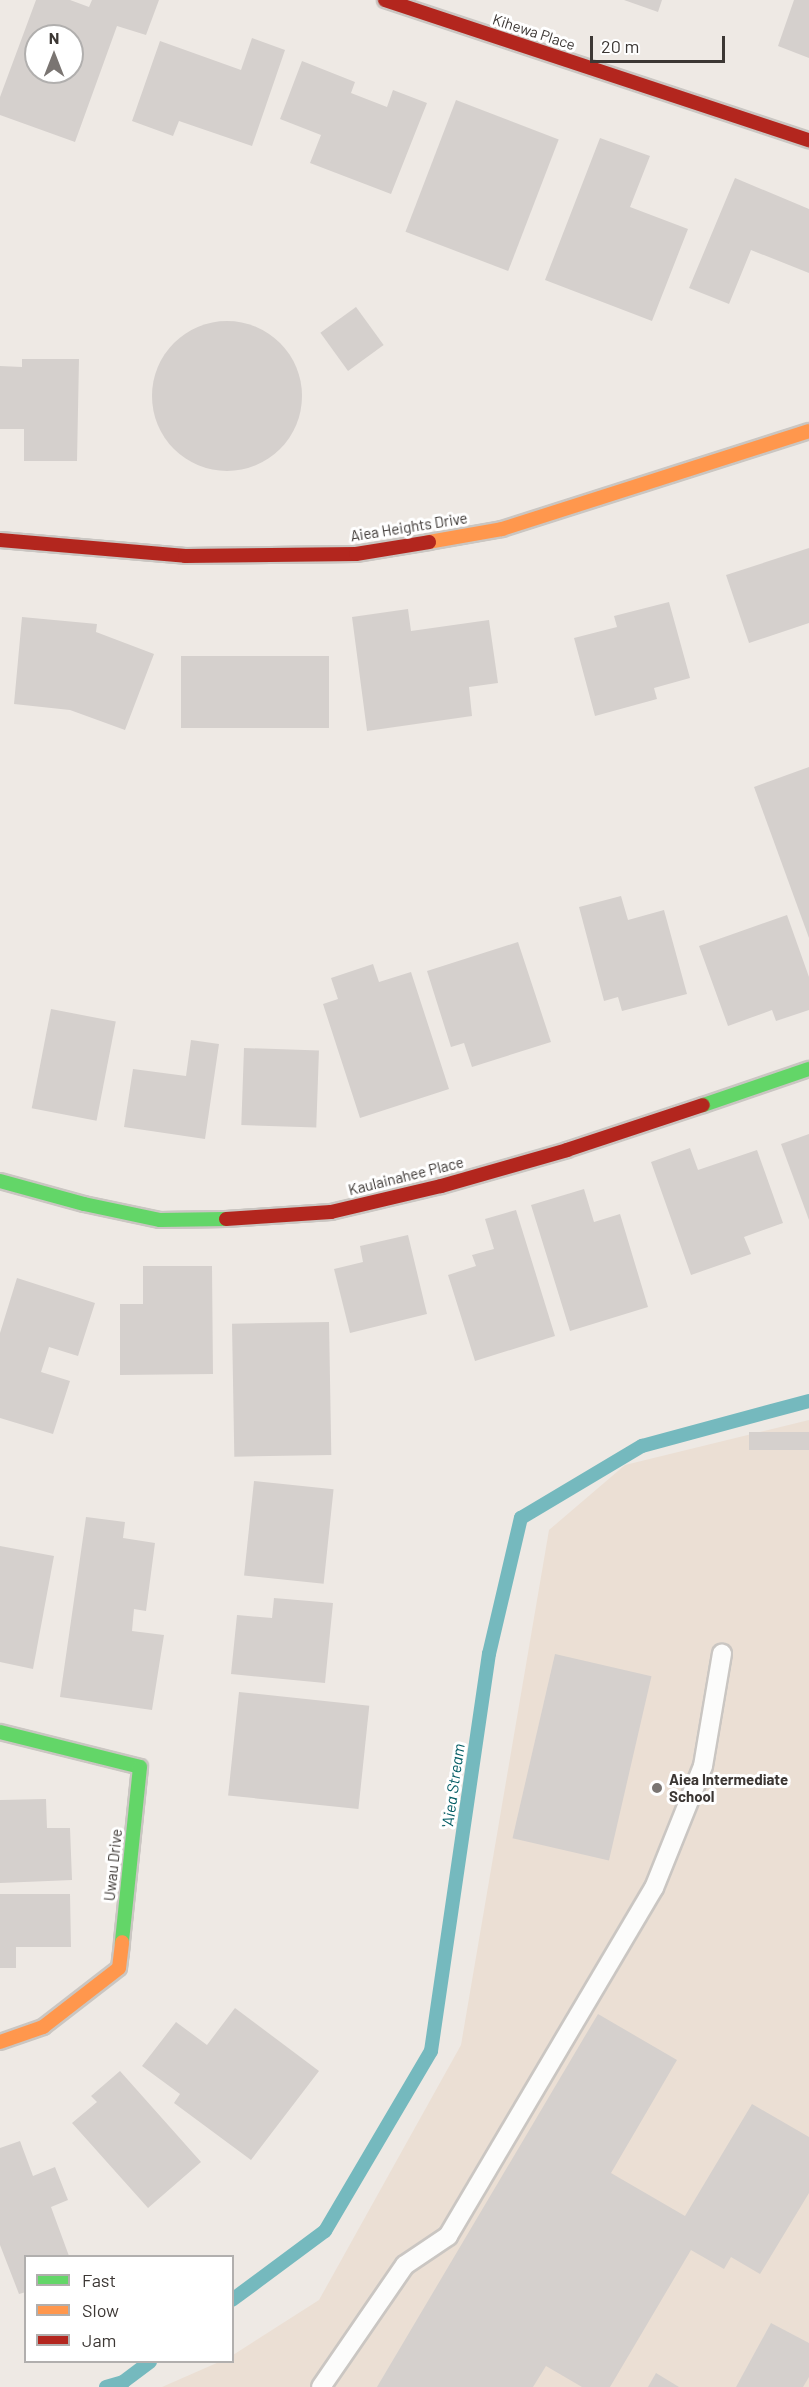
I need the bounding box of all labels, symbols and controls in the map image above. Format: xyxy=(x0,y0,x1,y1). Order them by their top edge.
street label: Kihewa Place xyxy=(490,10,578,54)
north arrow xyxy=(24,24,84,84)
scale bar xyxy=(593,24,728,62)
text: N xyxy=(49,28,59,47)
text: 20 m xyxy=(601,35,639,57)
street label: Aiea Heights Drive xyxy=(349,509,469,545)
street label: Kaulainahee Place xyxy=(346,1153,466,1199)
water label: ʻAiea Stream xyxy=(438,1742,468,1830)
place label: Aiea Intermediate School xyxy=(669,1770,788,1805)
marker: Aiea Intermediate School xyxy=(650,1781,664,1795)
street label: Uwau Drive xyxy=(100,1828,126,1902)
legend xyxy=(24,2255,234,2363)
text: Fast xyxy=(82,2269,116,2291)
text: Slow xyxy=(82,2299,119,2321)
text: Jam xyxy=(82,2329,116,2351)

